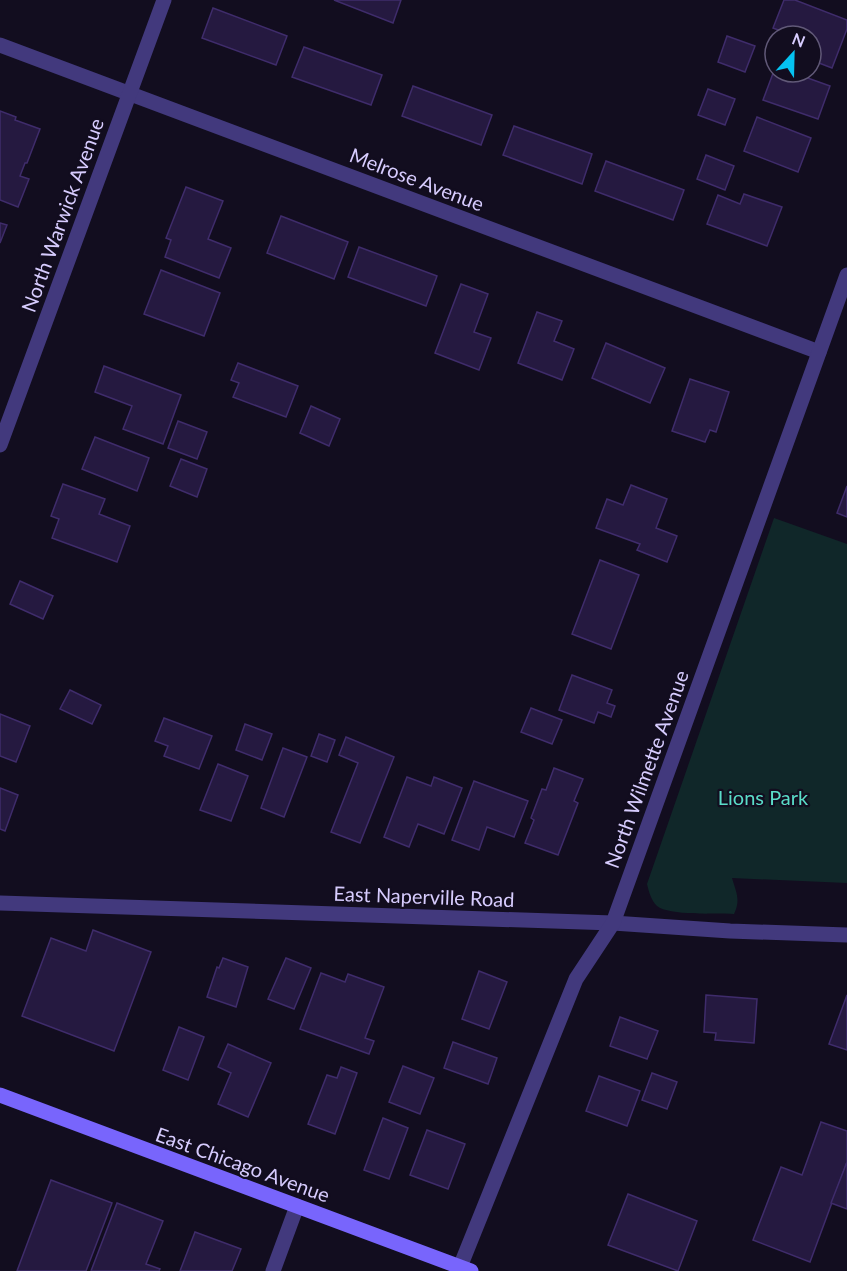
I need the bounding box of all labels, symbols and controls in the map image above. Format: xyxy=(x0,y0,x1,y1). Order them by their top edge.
north arrow xyxy=(763,24,823,84)
text: N xyxy=(790,29,808,51)
street label: North Warwick Avenue xyxy=(16,115,108,315)
street label: Melrose Avenue xyxy=(347,142,487,216)
street label: North Wilmette Avenue xyxy=(599,667,693,871)
park label: Lions Park xyxy=(718,785,809,809)
street label: East Naperville Road xyxy=(333,881,515,911)
street label: East Chicago Avenue xyxy=(153,1121,333,1207)

